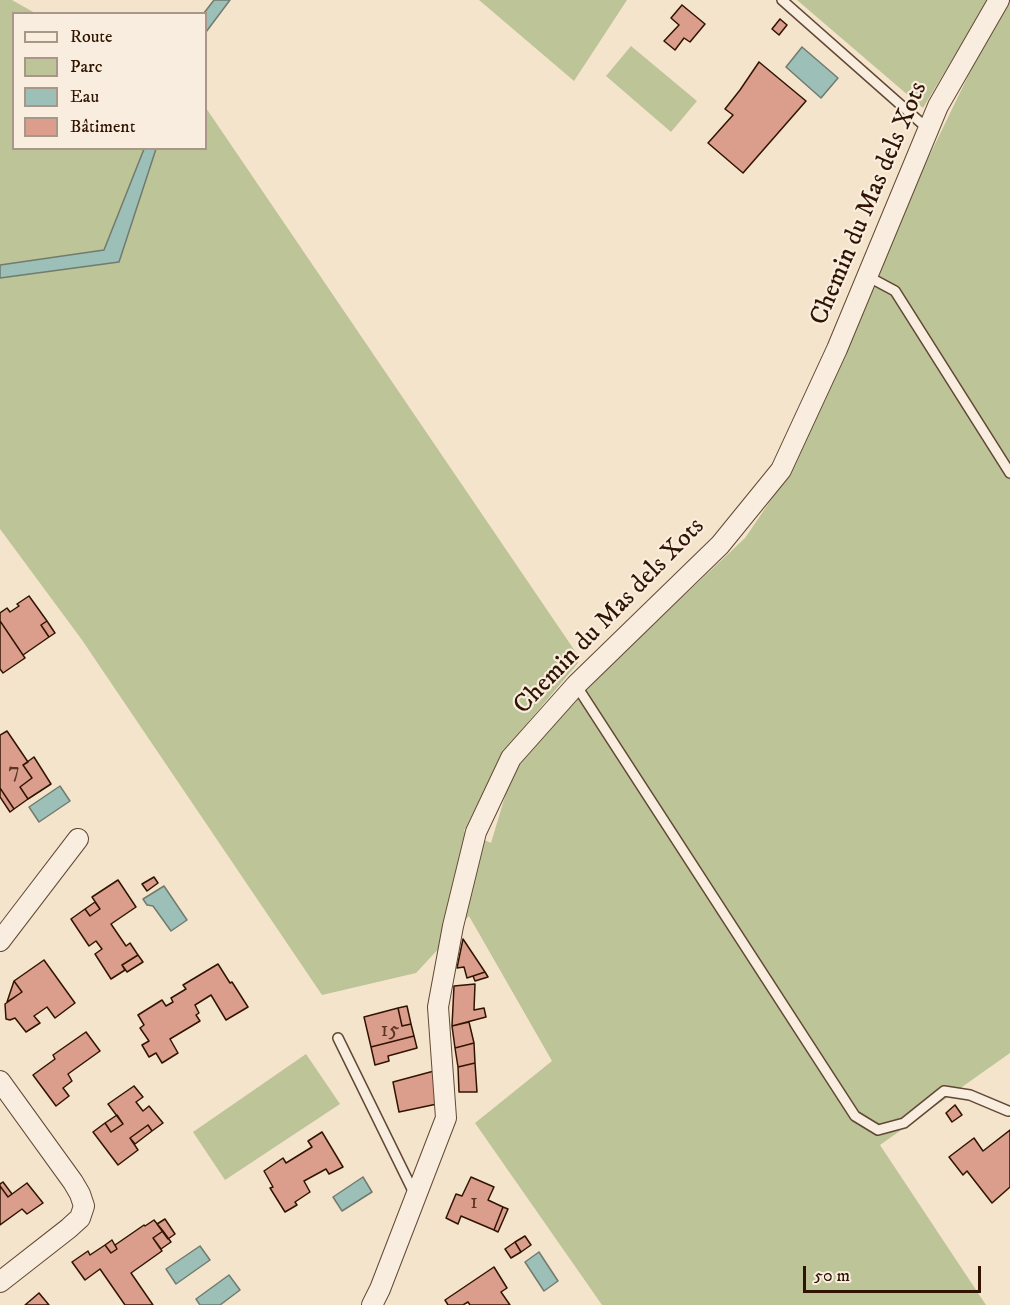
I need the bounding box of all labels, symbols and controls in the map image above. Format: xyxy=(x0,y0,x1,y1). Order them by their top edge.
legend xyxy=(12,12,207,150)
text: Route xyxy=(70,26,113,48)
text: Parc xyxy=(70,56,102,78)
street label: Chemin du Mas dels Xots xyxy=(805,78,935,330)
text: Eau xyxy=(70,86,99,108)
text: Bâtiment xyxy=(70,116,135,138)
street label: Chemin du Mas dels Xots xyxy=(508,512,712,722)
house number: 7 xyxy=(8,759,20,785)
house number: 15 xyxy=(381,1018,399,1044)
house number: 1 xyxy=(470,1190,478,1216)
scale bar xyxy=(806,1254,984,1292)
text: 50 m xyxy=(814,1265,850,1287)

